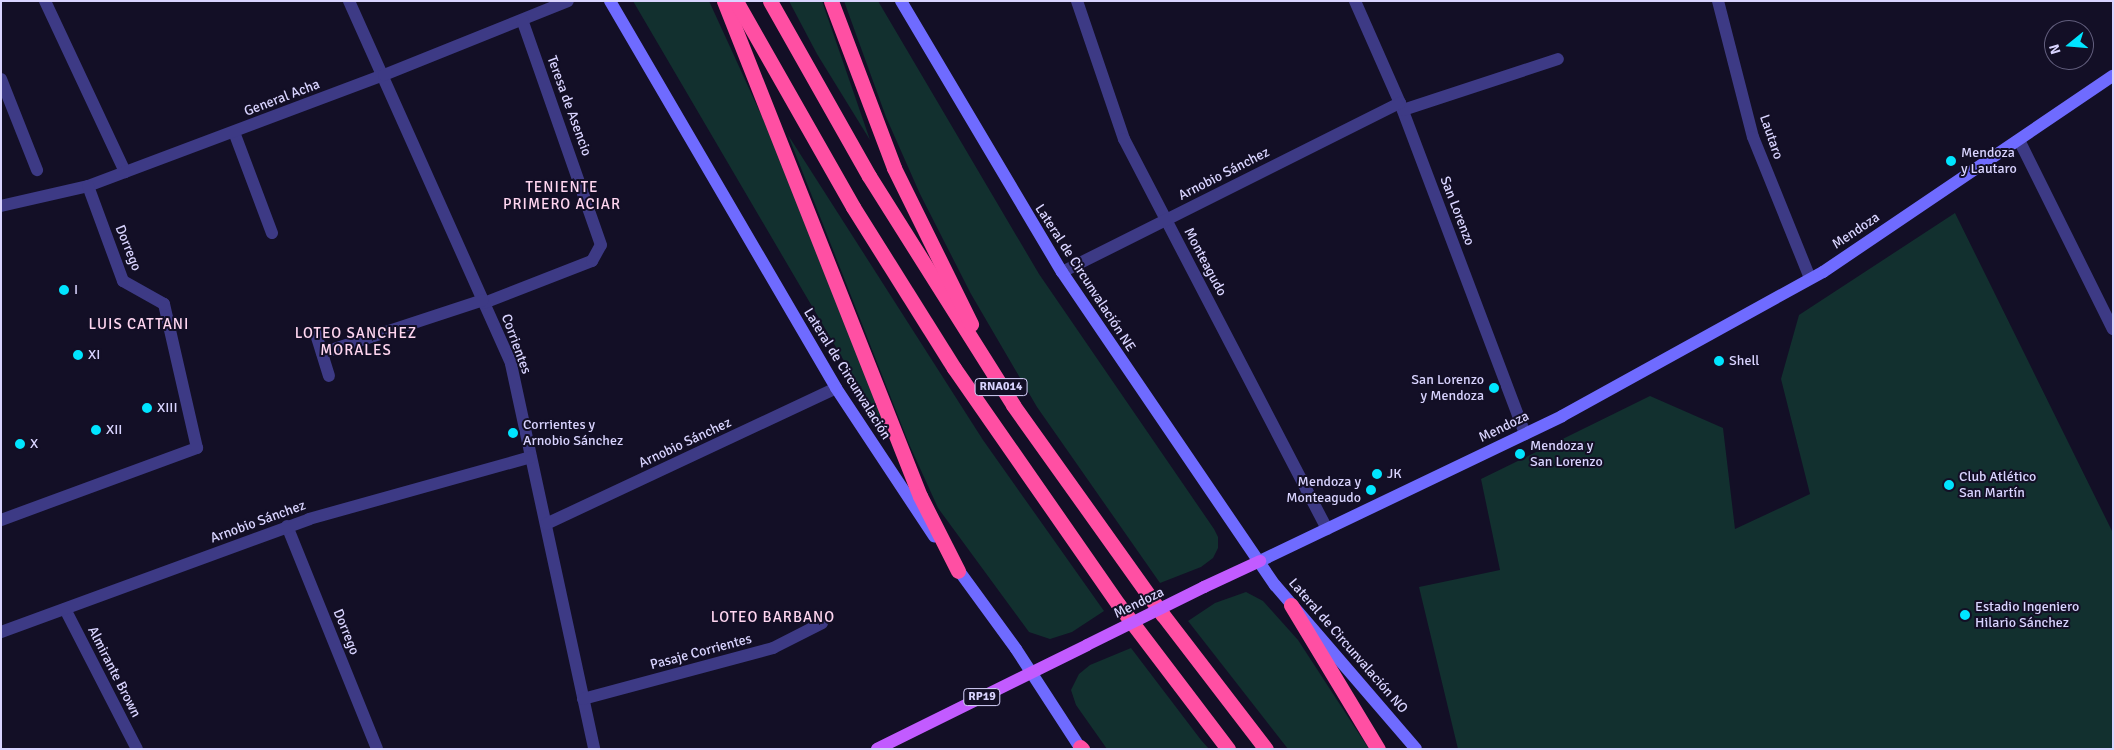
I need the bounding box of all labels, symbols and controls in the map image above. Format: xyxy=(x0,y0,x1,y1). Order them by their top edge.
north arrow xyxy=(2044,20,2094,70)
text: N xyxy=(2046,42,2065,56)
street label: Teresa de Asencio xyxy=(543,54,595,158)
street label: General Acha xyxy=(242,76,322,120)
street label: Lautaro xyxy=(1756,112,1786,162)
street label: Arnobio Sánchez xyxy=(1176,144,1272,204)
place label: Mendoza y Lautaro xyxy=(1961,145,2017,178)
marker: Mendoza y Lautaro xyxy=(1945,155,1957,167)
street label: San Lorenzo xyxy=(1436,174,1478,248)
district label: TENIENTE PRIMERO ACIAR xyxy=(501,178,623,213)
street label: Lateral de Circunvalación NE xyxy=(1031,201,1139,355)
street label: Mendoza xyxy=(1829,209,1883,253)
street label: Dorrego xyxy=(111,223,145,273)
street label: Monteagudo xyxy=(1180,225,1230,299)
place label: I xyxy=(74,282,78,298)
marker: I xyxy=(58,284,70,296)
street label: Lateral de Circunvalación xyxy=(800,305,894,443)
street label: Corrientes xyxy=(497,312,535,376)
district label: LUIS CATTANI xyxy=(87,316,191,334)
district label: LOTEO SANCHEZ MORALES xyxy=(293,324,419,359)
place label: XI xyxy=(88,347,100,363)
marker: XI xyxy=(72,349,84,361)
place label: Shell xyxy=(1729,353,1759,369)
marker: Shell xyxy=(1713,355,1725,367)
place label: San Lorenzo y Mendoza xyxy=(1411,372,1484,404)
road number: RNA014 xyxy=(974,378,1028,397)
marker: San Lorenzo y Mendoza xyxy=(1488,382,1500,394)
place label: XIII xyxy=(157,400,178,416)
marker: XIII xyxy=(141,402,153,414)
street label: Mendoza xyxy=(1476,408,1532,446)
street label: Arnobio Sánchez xyxy=(636,414,734,472)
place label: Corrientes y Arnobio Sánchez xyxy=(523,417,623,450)
place label: XII xyxy=(106,422,122,438)
marker: XII xyxy=(90,424,102,436)
marker: Corrientes y Arnobio Sánchez xyxy=(507,427,519,439)
place label: X xyxy=(30,436,38,452)
marker: X xyxy=(14,438,26,450)
place label: Mendoza y San Lorenzo xyxy=(1530,438,1603,471)
marker: Mendoza y San Lorenzo xyxy=(1514,448,1526,460)
place label: JK xyxy=(1387,466,1402,482)
marker: JK xyxy=(1371,468,1383,480)
place label: Club Atlético San Martín xyxy=(1959,469,2036,502)
place label: Mendoza y Monteagudo xyxy=(1286,474,1361,507)
marker: Club Atlético San Martín xyxy=(1943,479,1955,491)
marker: Mendoza y Monteagudo xyxy=(1365,484,1377,496)
street label: Arnobio Sánchez xyxy=(208,497,308,547)
street label: Lateral de Circunvalación NO xyxy=(1285,575,1411,717)
street label: Mendoza xyxy=(1111,584,1167,622)
place label: Estadio Ingeniero Hilario Sánchez xyxy=(1975,599,2079,632)
street label: Dorrego xyxy=(329,607,363,657)
district label: LOTEO BARBANO xyxy=(709,609,837,627)
marker: Estadio Ingeniero Hilario Sánchez xyxy=(1959,609,1971,621)
street label: Almirante Brown xyxy=(84,624,144,720)
street label: Pasaje Corrientes xyxy=(648,630,754,674)
road number: RP19 xyxy=(963,688,1001,706)

